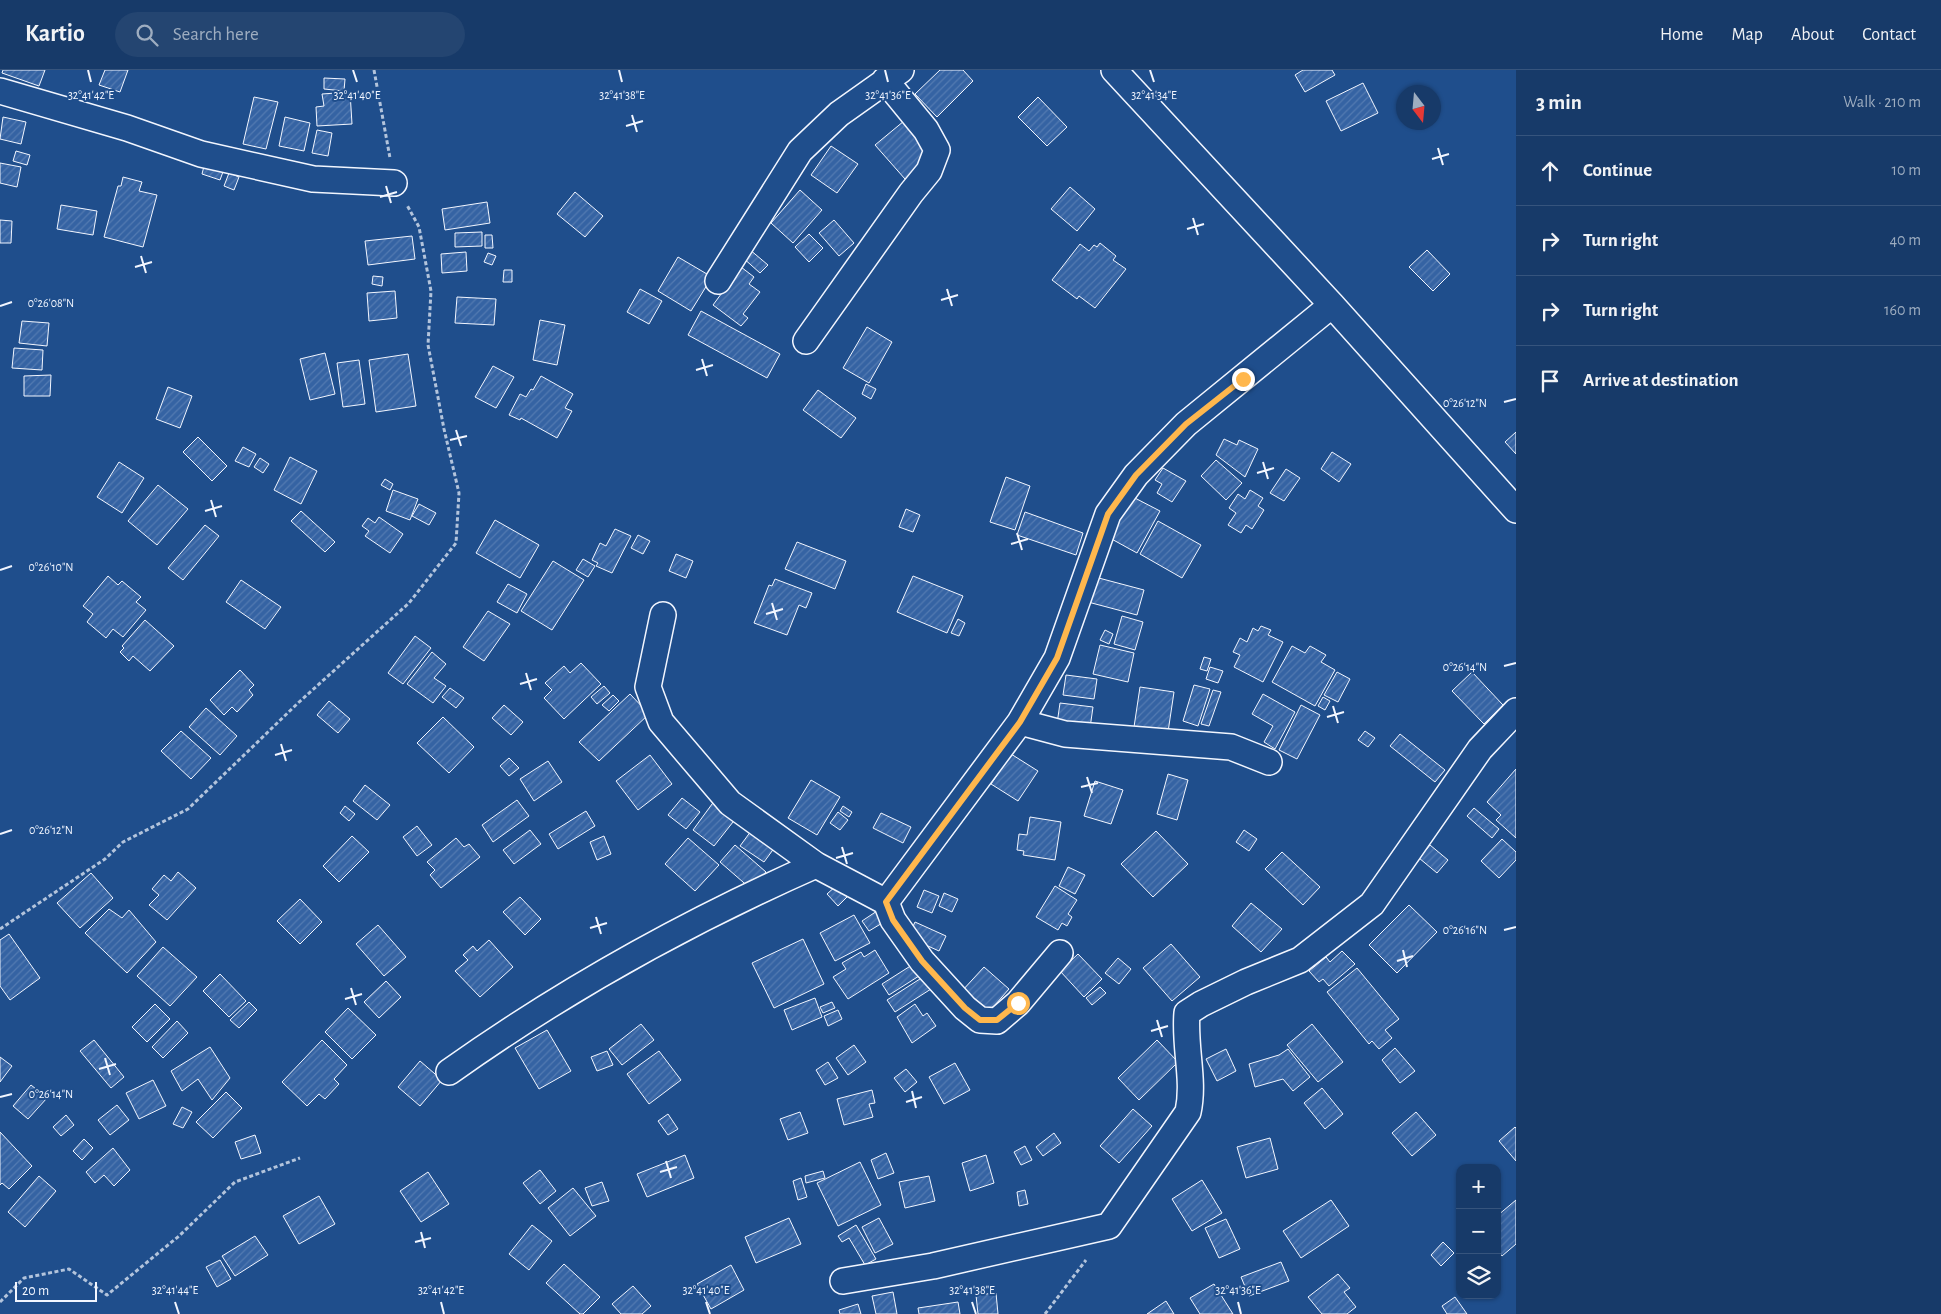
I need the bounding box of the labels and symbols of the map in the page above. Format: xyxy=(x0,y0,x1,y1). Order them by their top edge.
north arrow xyxy=(1396,85,1441,130)
text: 32°41'42"E xyxy=(68,89,114,101)
text: 32°41'40"E xyxy=(333,89,381,101)
text: 32°41'38"E xyxy=(599,89,645,101)
text: 32°41'36"E xyxy=(865,89,911,101)
text: 32°41'34"E xyxy=(1131,89,1177,101)
text: 0°26'08"N xyxy=(28,297,74,309)
route end xyxy=(1232,368,1255,391)
text: 0°26'12"N xyxy=(1443,397,1487,409)
text: 0°26'10"N xyxy=(29,561,73,573)
text: 0°26'14"N xyxy=(1443,661,1487,673)
text: 0°26'12"N xyxy=(29,824,73,836)
text: 0°26'16"N xyxy=(1443,924,1487,936)
route start xyxy=(1007,992,1030,1015)
text: 0°26'14"N xyxy=(29,1088,73,1100)
scale bar xyxy=(15,1279,98,1302)
text: 32°41'44"E xyxy=(152,1284,198,1296)
text: 32°41'42"E xyxy=(418,1284,464,1296)
text: 32°41'40"E xyxy=(682,1284,730,1296)
text: 32°41'38"E xyxy=(949,1284,995,1296)
text: 32°41'36"E xyxy=(1215,1284,1261,1296)

